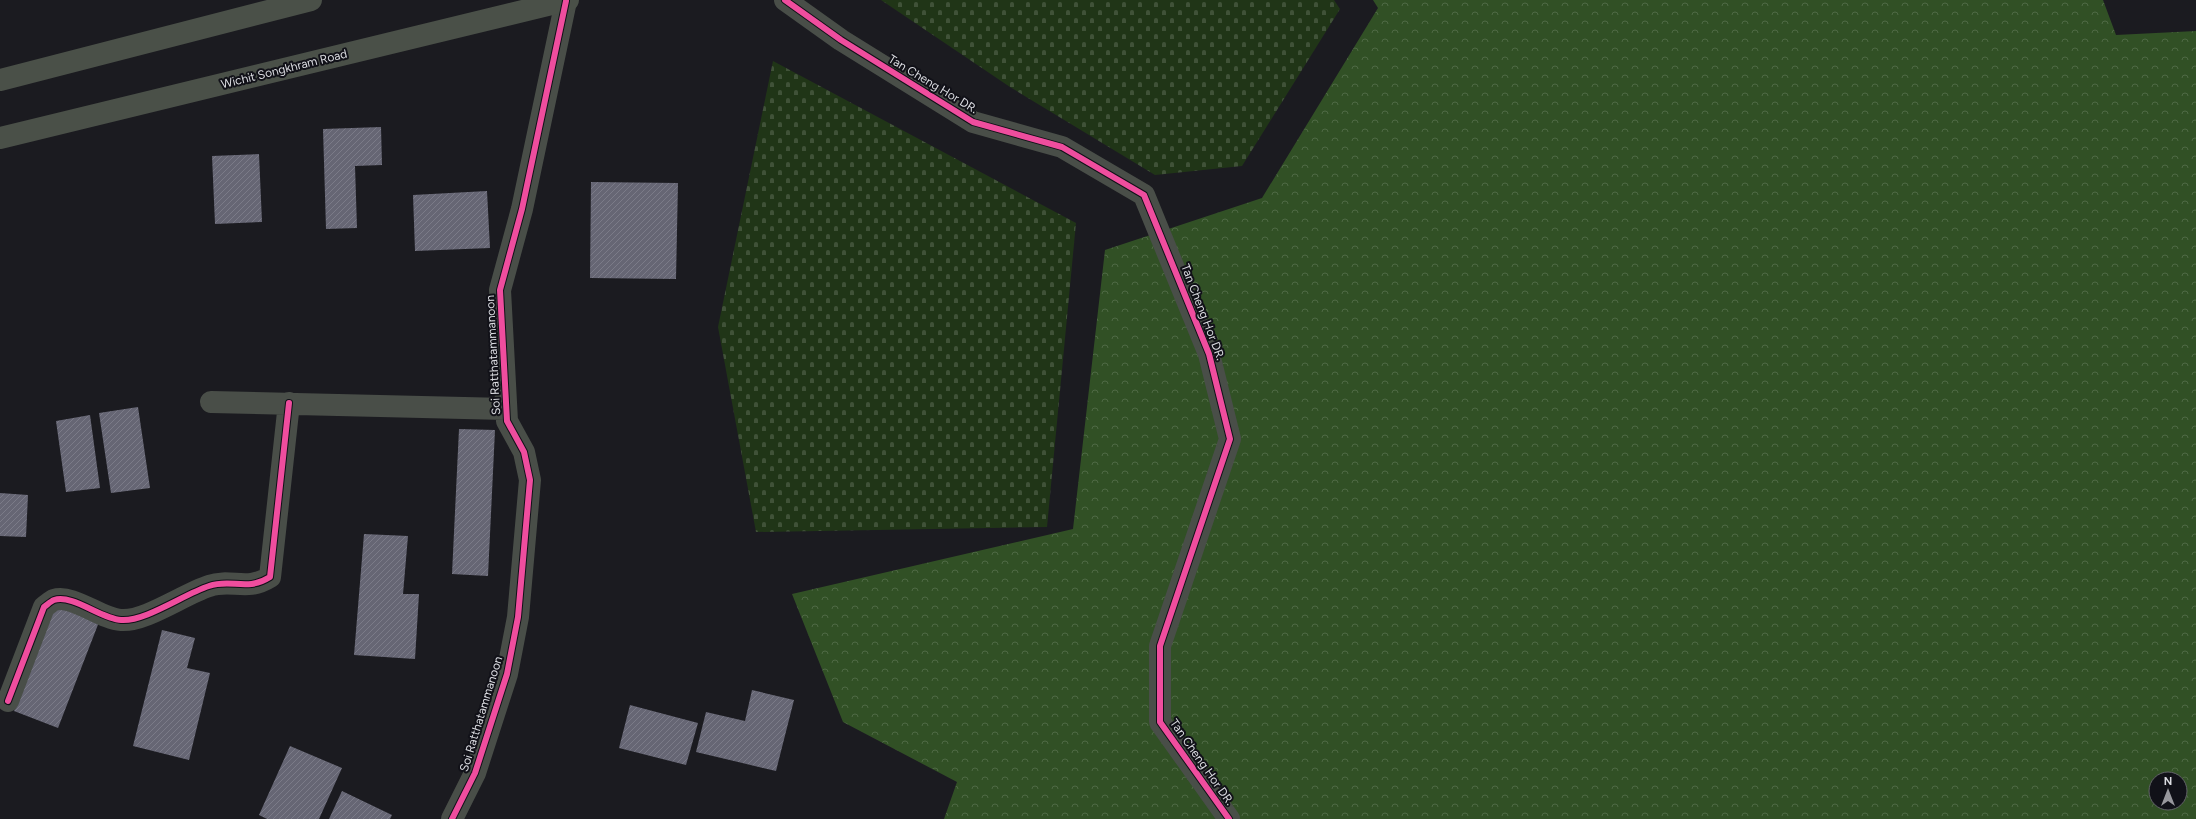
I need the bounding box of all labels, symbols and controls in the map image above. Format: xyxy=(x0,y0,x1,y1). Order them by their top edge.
street label: Wichit Songkhram Road xyxy=(220,47,348,91)
street label: Tan Cheng Hor DR. xyxy=(886,52,980,116)
street label: Tan Cheng Hor DR. xyxy=(1178,262,1228,362)
street label: Soi Ratthatammanoon xyxy=(483,294,503,415)
street label: Soi Ratthatammanoon xyxy=(457,654,505,773)
street label: Tan Cheng Hor DR. xyxy=(1167,716,1237,808)
north arrow xyxy=(2148,771,2188,811)
text: N xyxy=(2164,775,2172,788)

